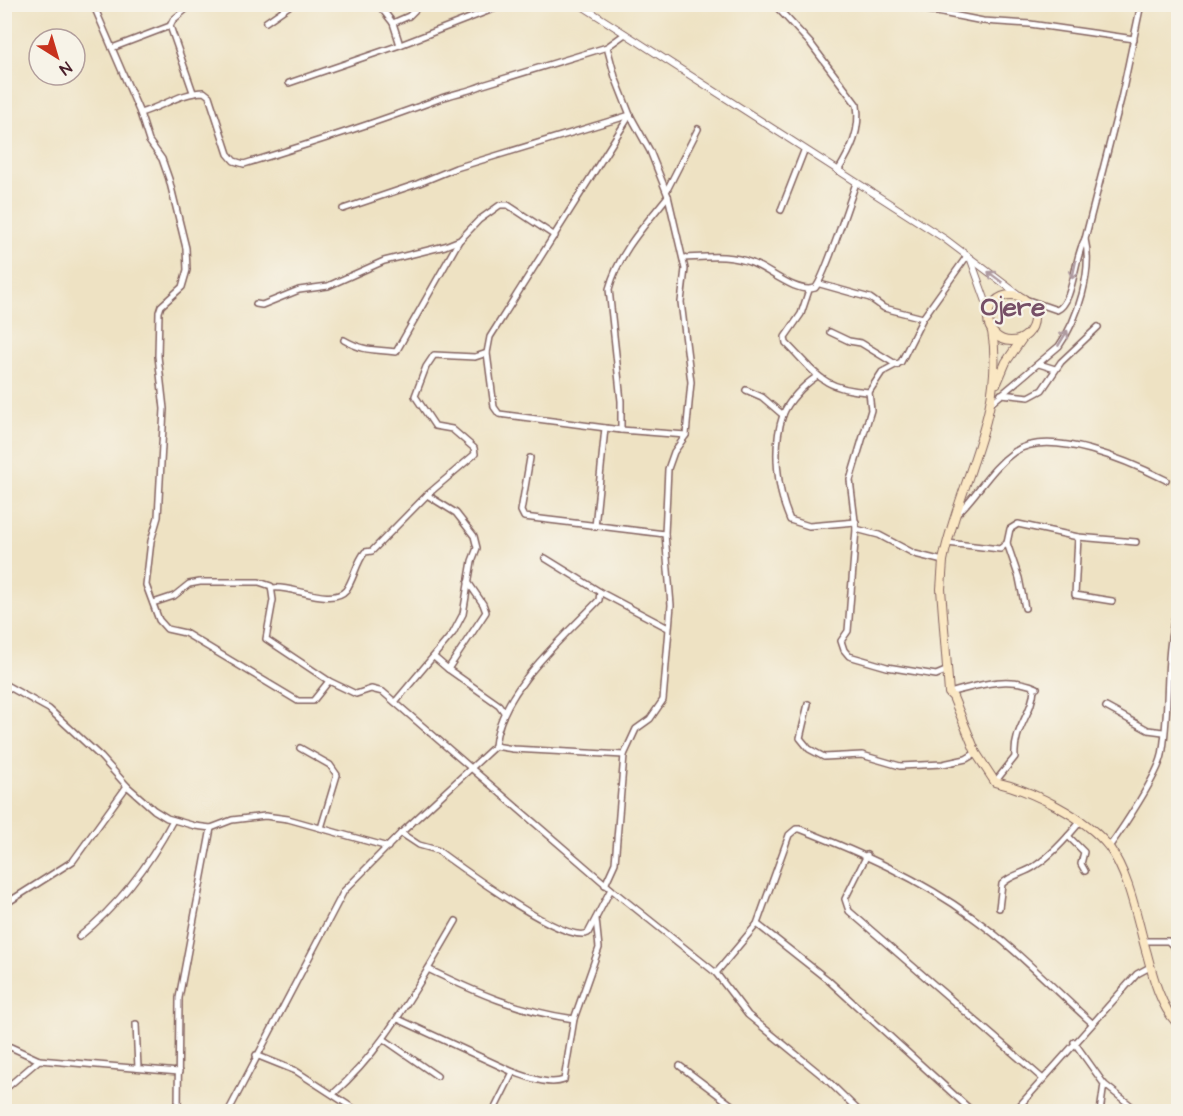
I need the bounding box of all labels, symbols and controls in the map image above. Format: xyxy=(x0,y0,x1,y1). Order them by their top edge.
north arrow xyxy=(27,27,87,87)
text: N xyxy=(55,56,76,80)
one-way arrow xyxy=(1068,260,1079,280)
one-way arrow xyxy=(987,271,1003,284)
district label: Ojere xyxy=(981,289,1045,325)
one-way arrow xyxy=(1058,330,1070,347)

